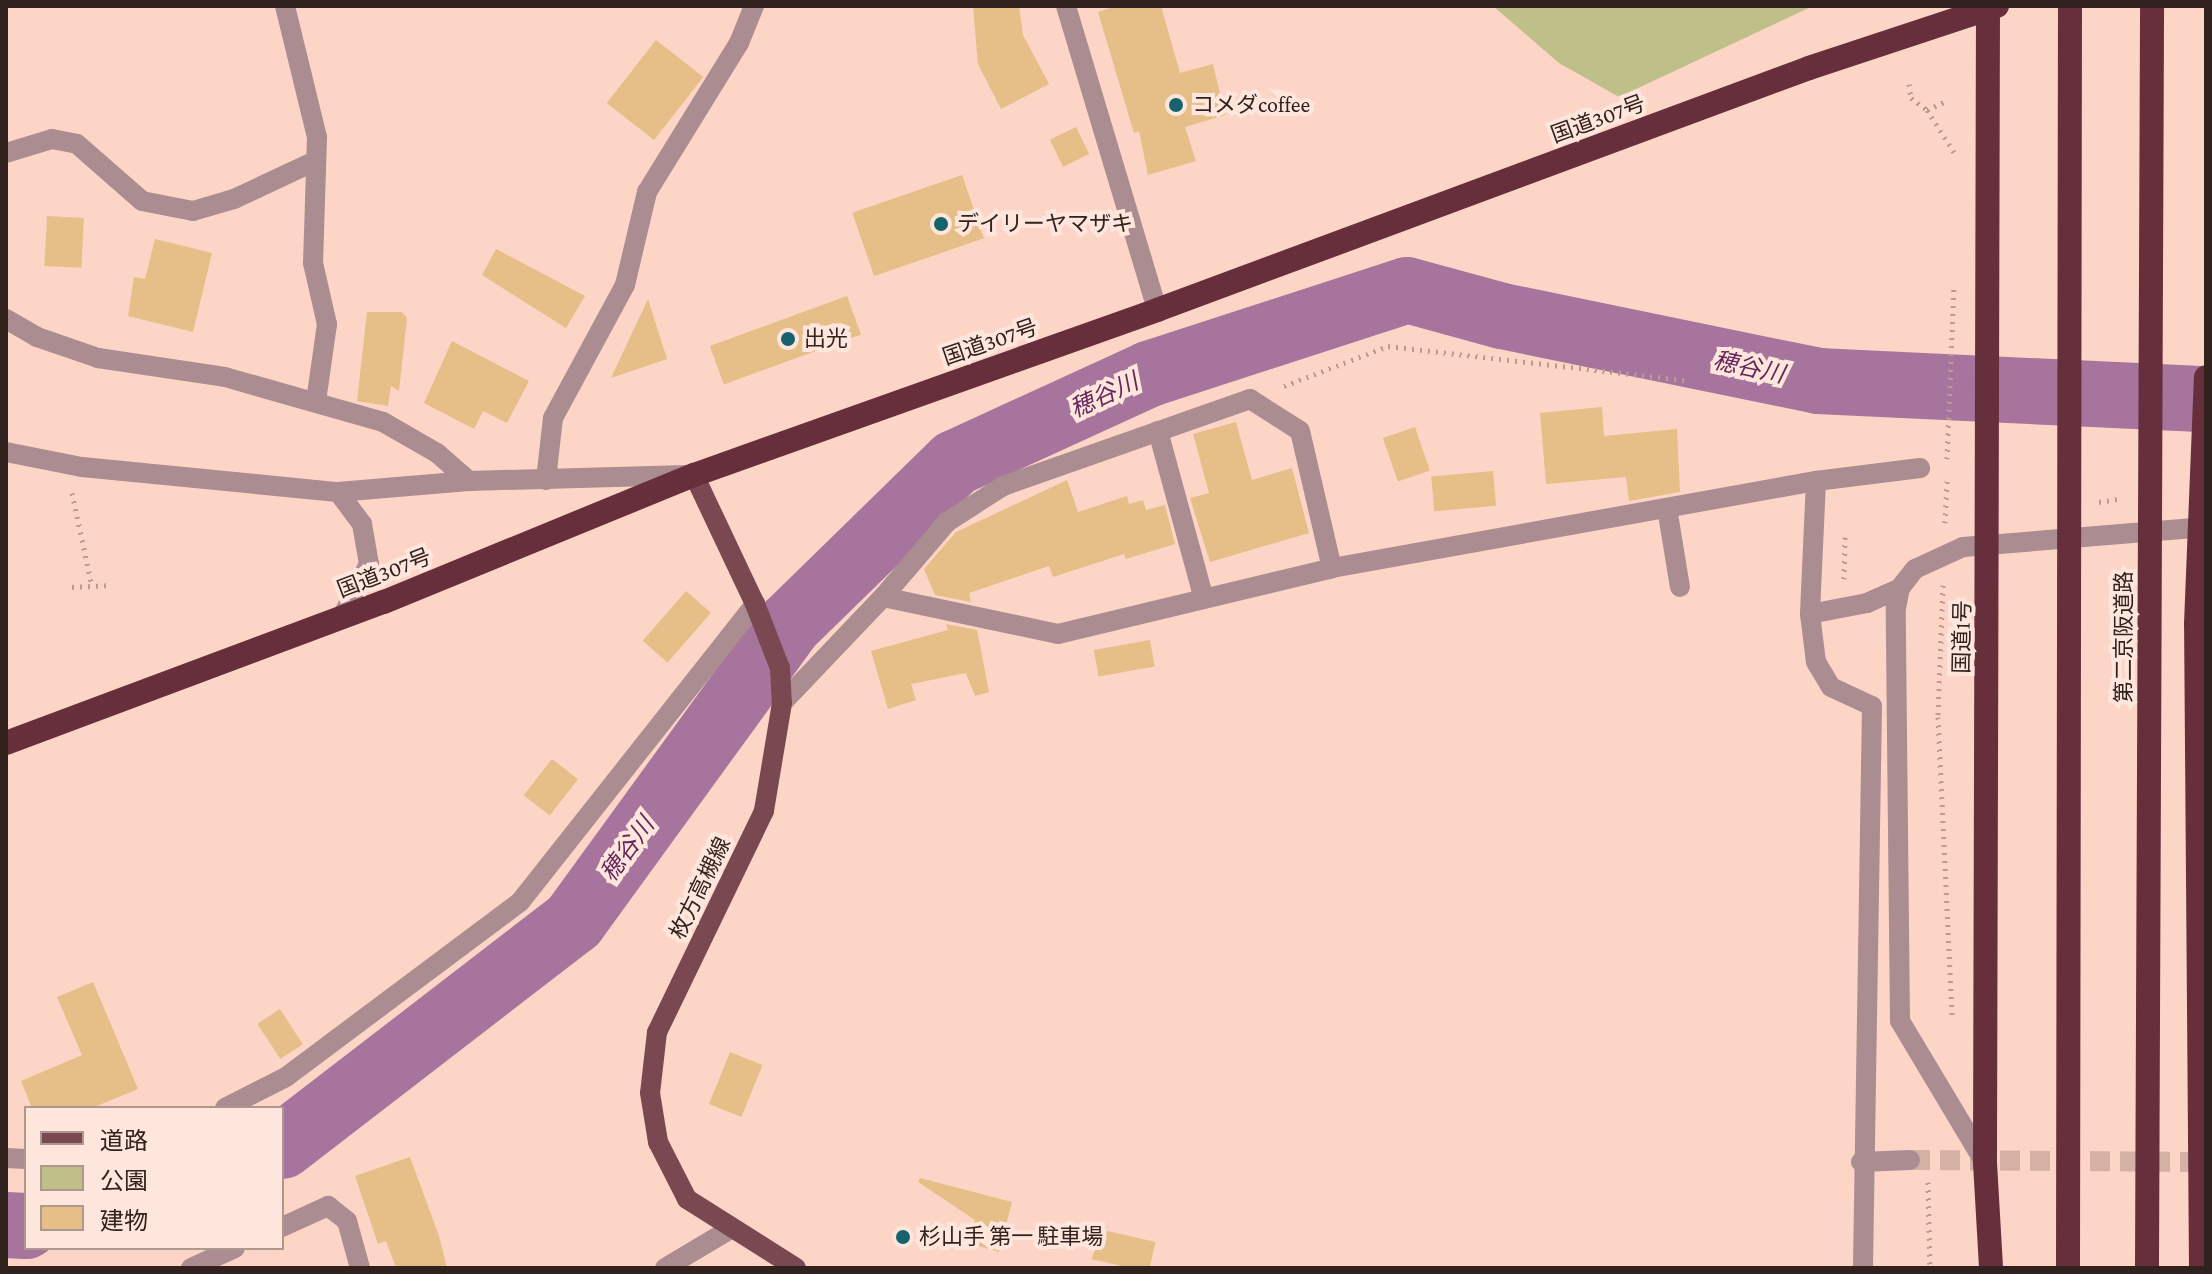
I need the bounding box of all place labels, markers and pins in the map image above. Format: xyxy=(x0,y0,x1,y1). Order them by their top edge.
place label: コメダcoffee xyxy=(1192,92,1310,118)
marker: コメダcoffee xyxy=(1167,96,1185,114)
place label: デイリーヤマザキ xyxy=(957,211,1133,237)
marker: デイリーヤマザキ xyxy=(932,215,950,233)
place label: 出光 xyxy=(804,326,848,352)
marker: 出光 xyxy=(779,330,797,348)
place label: 杉山手 第一 駐車場 xyxy=(919,1224,1103,1250)
marker: 杉山手 第一 駐車場 xyxy=(894,1228,912,1246)

